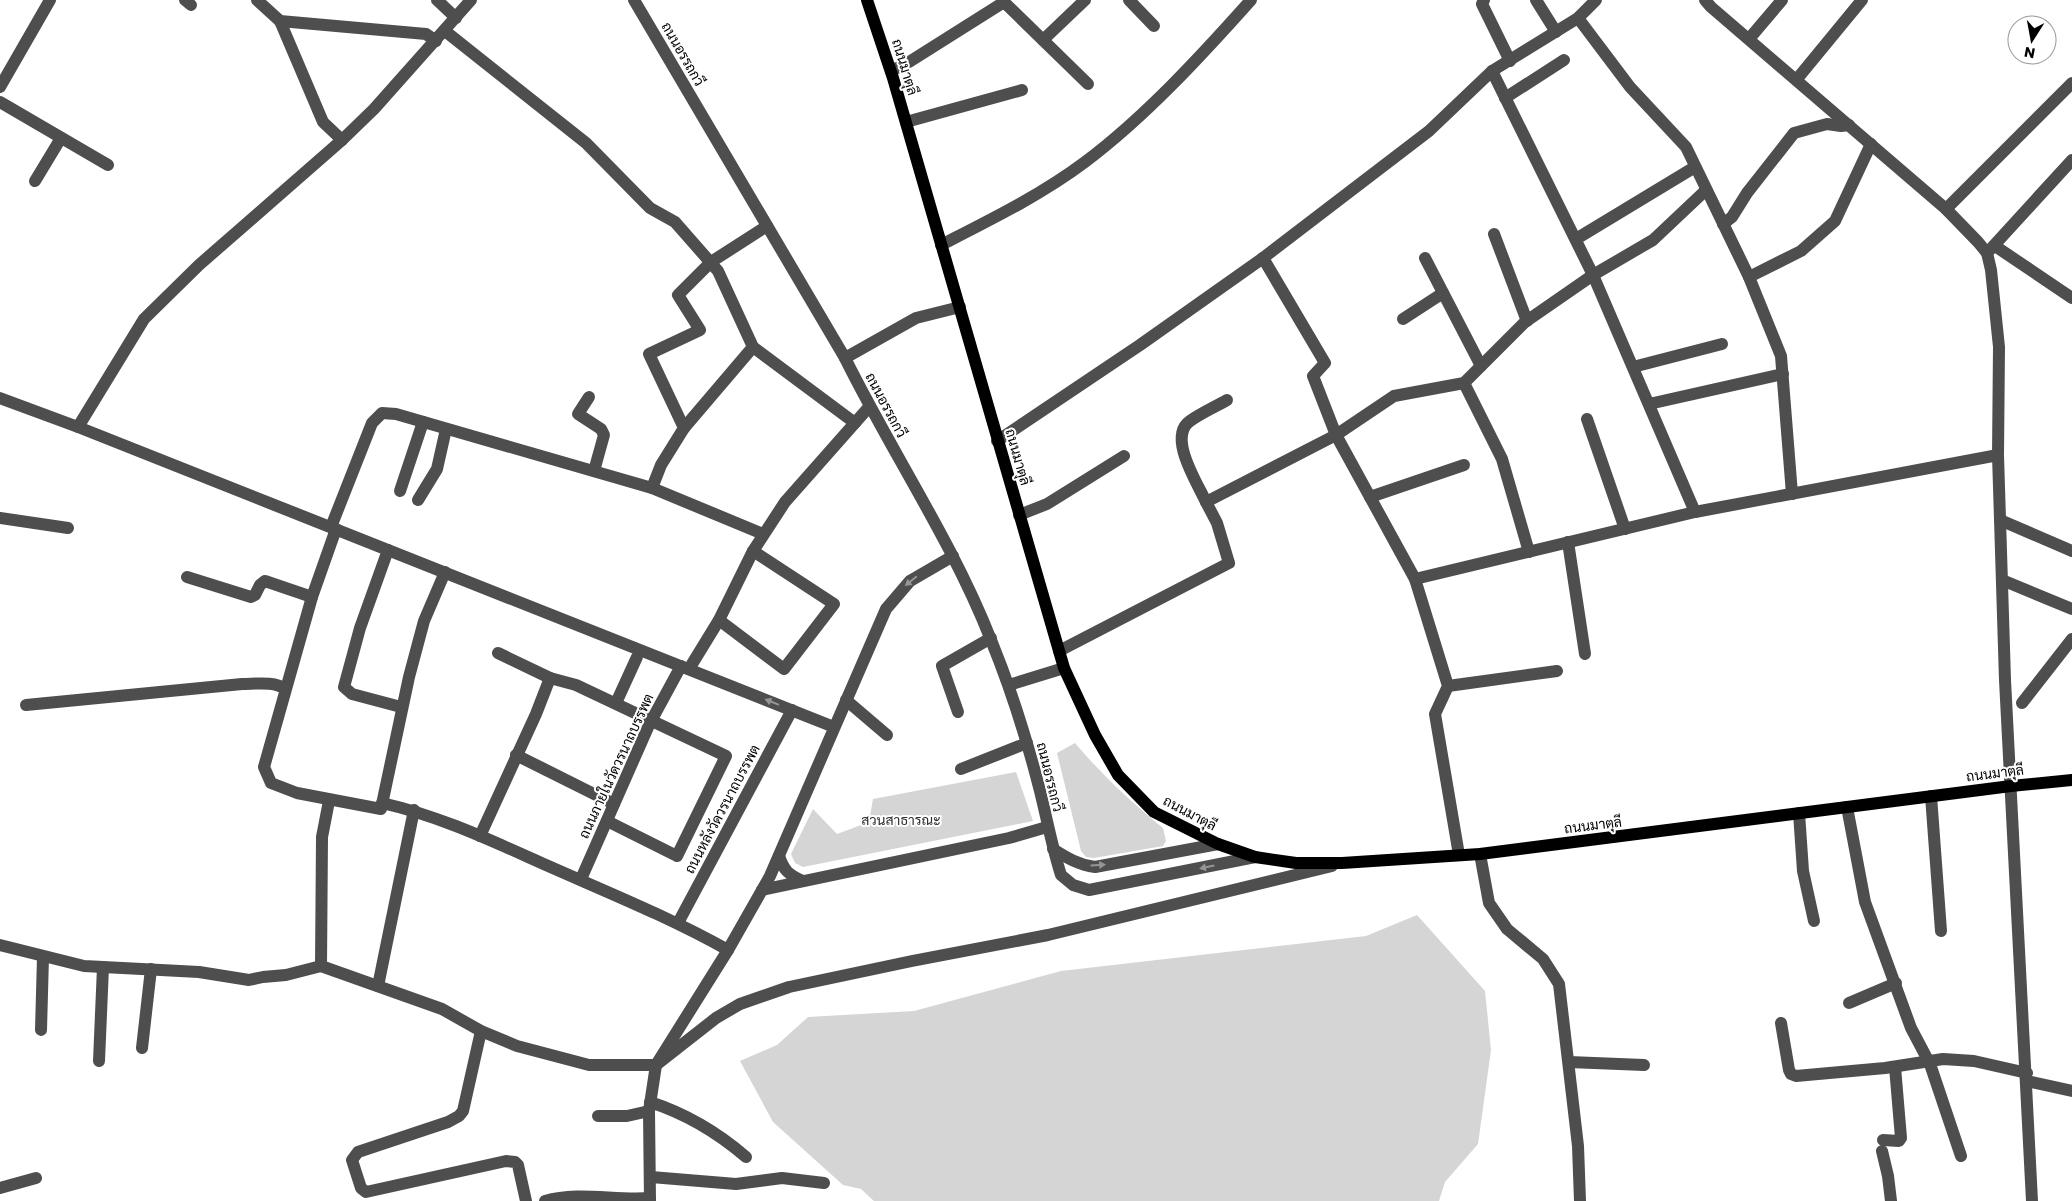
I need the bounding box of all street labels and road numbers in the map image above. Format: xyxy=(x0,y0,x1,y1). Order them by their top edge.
street label: ถนนอรรถกวี xyxy=(657,18,709,90)
street label: ถนนมาตุลี xyxy=(887,36,923,98)
street label: ถนนอรรถกวี xyxy=(860,369,912,441)
street label: ถนนมาตุลี xyxy=(1000,426,1036,488)
street label: ถนนภายในวัดวรนาถบรรพต xyxy=(574,690,658,842)
street label: ถนนอรรถกวี xyxy=(1032,740,1068,814)
street label: ถนนหลังวัดวรนาถบรรพต xyxy=(679,741,765,877)
street label: ถนนมาตุลี xyxy=(1965,760,2025,786)
street label: ถนนมาตุลี xyxy=(1160,791,1220,835)
street label: ถนนมาตุลี xyxy=(1563,812,1623,838)

